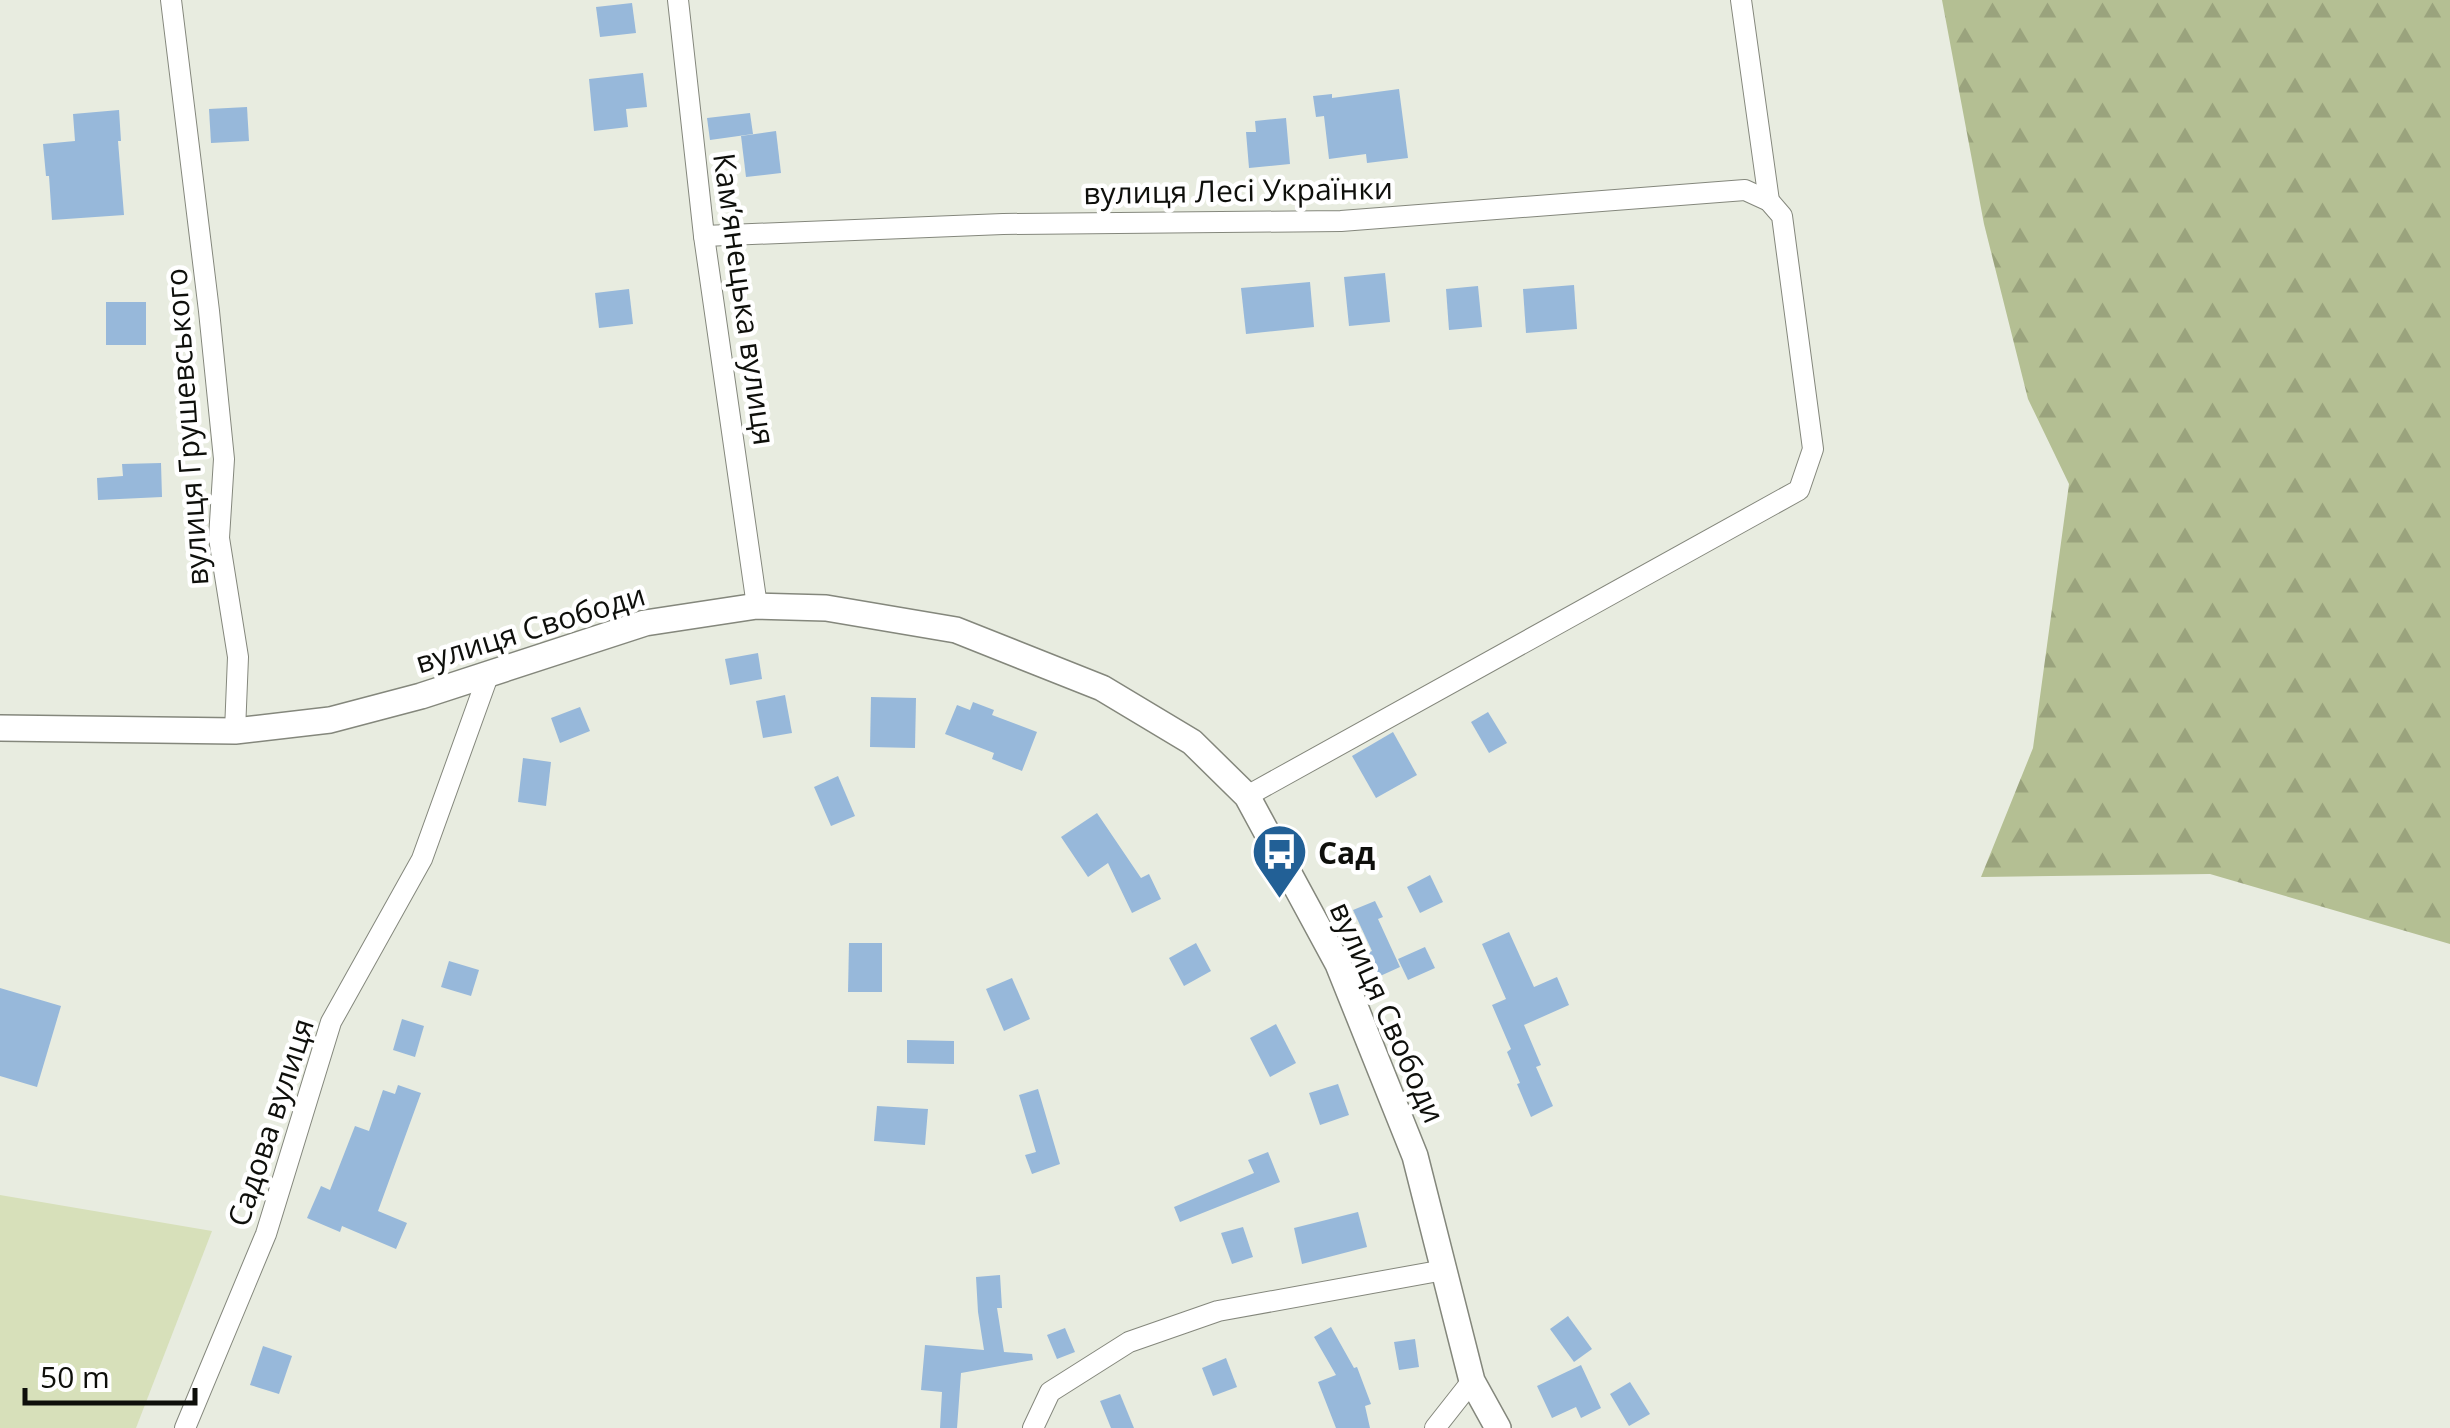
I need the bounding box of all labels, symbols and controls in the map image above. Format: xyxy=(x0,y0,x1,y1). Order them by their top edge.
street label: Камʼянецька вулиця xyxy=(704,150,786,448)
street label: вулиця Лесі Українки xyxy=(1083,167,1393,213)
street label: вулиця Грушевського xyxy=(154,267,218,587)
street label: вулиця Свободи xyxy=(410,574,650,682)
bus stop icon: Сад xyxy=(1249,822,1309,901)
place label: Сад xyxy=(1318,832,1375,873)
street label: вулиця Свободи xyxy=(1321,895,1455,1129)
street label: Садова вулиця xyxy=(217,1013,323,1231)
scale bar xyxy=(25,1343,195,1405)
text: 50 m xyxy=(40,1356,110,1397)

